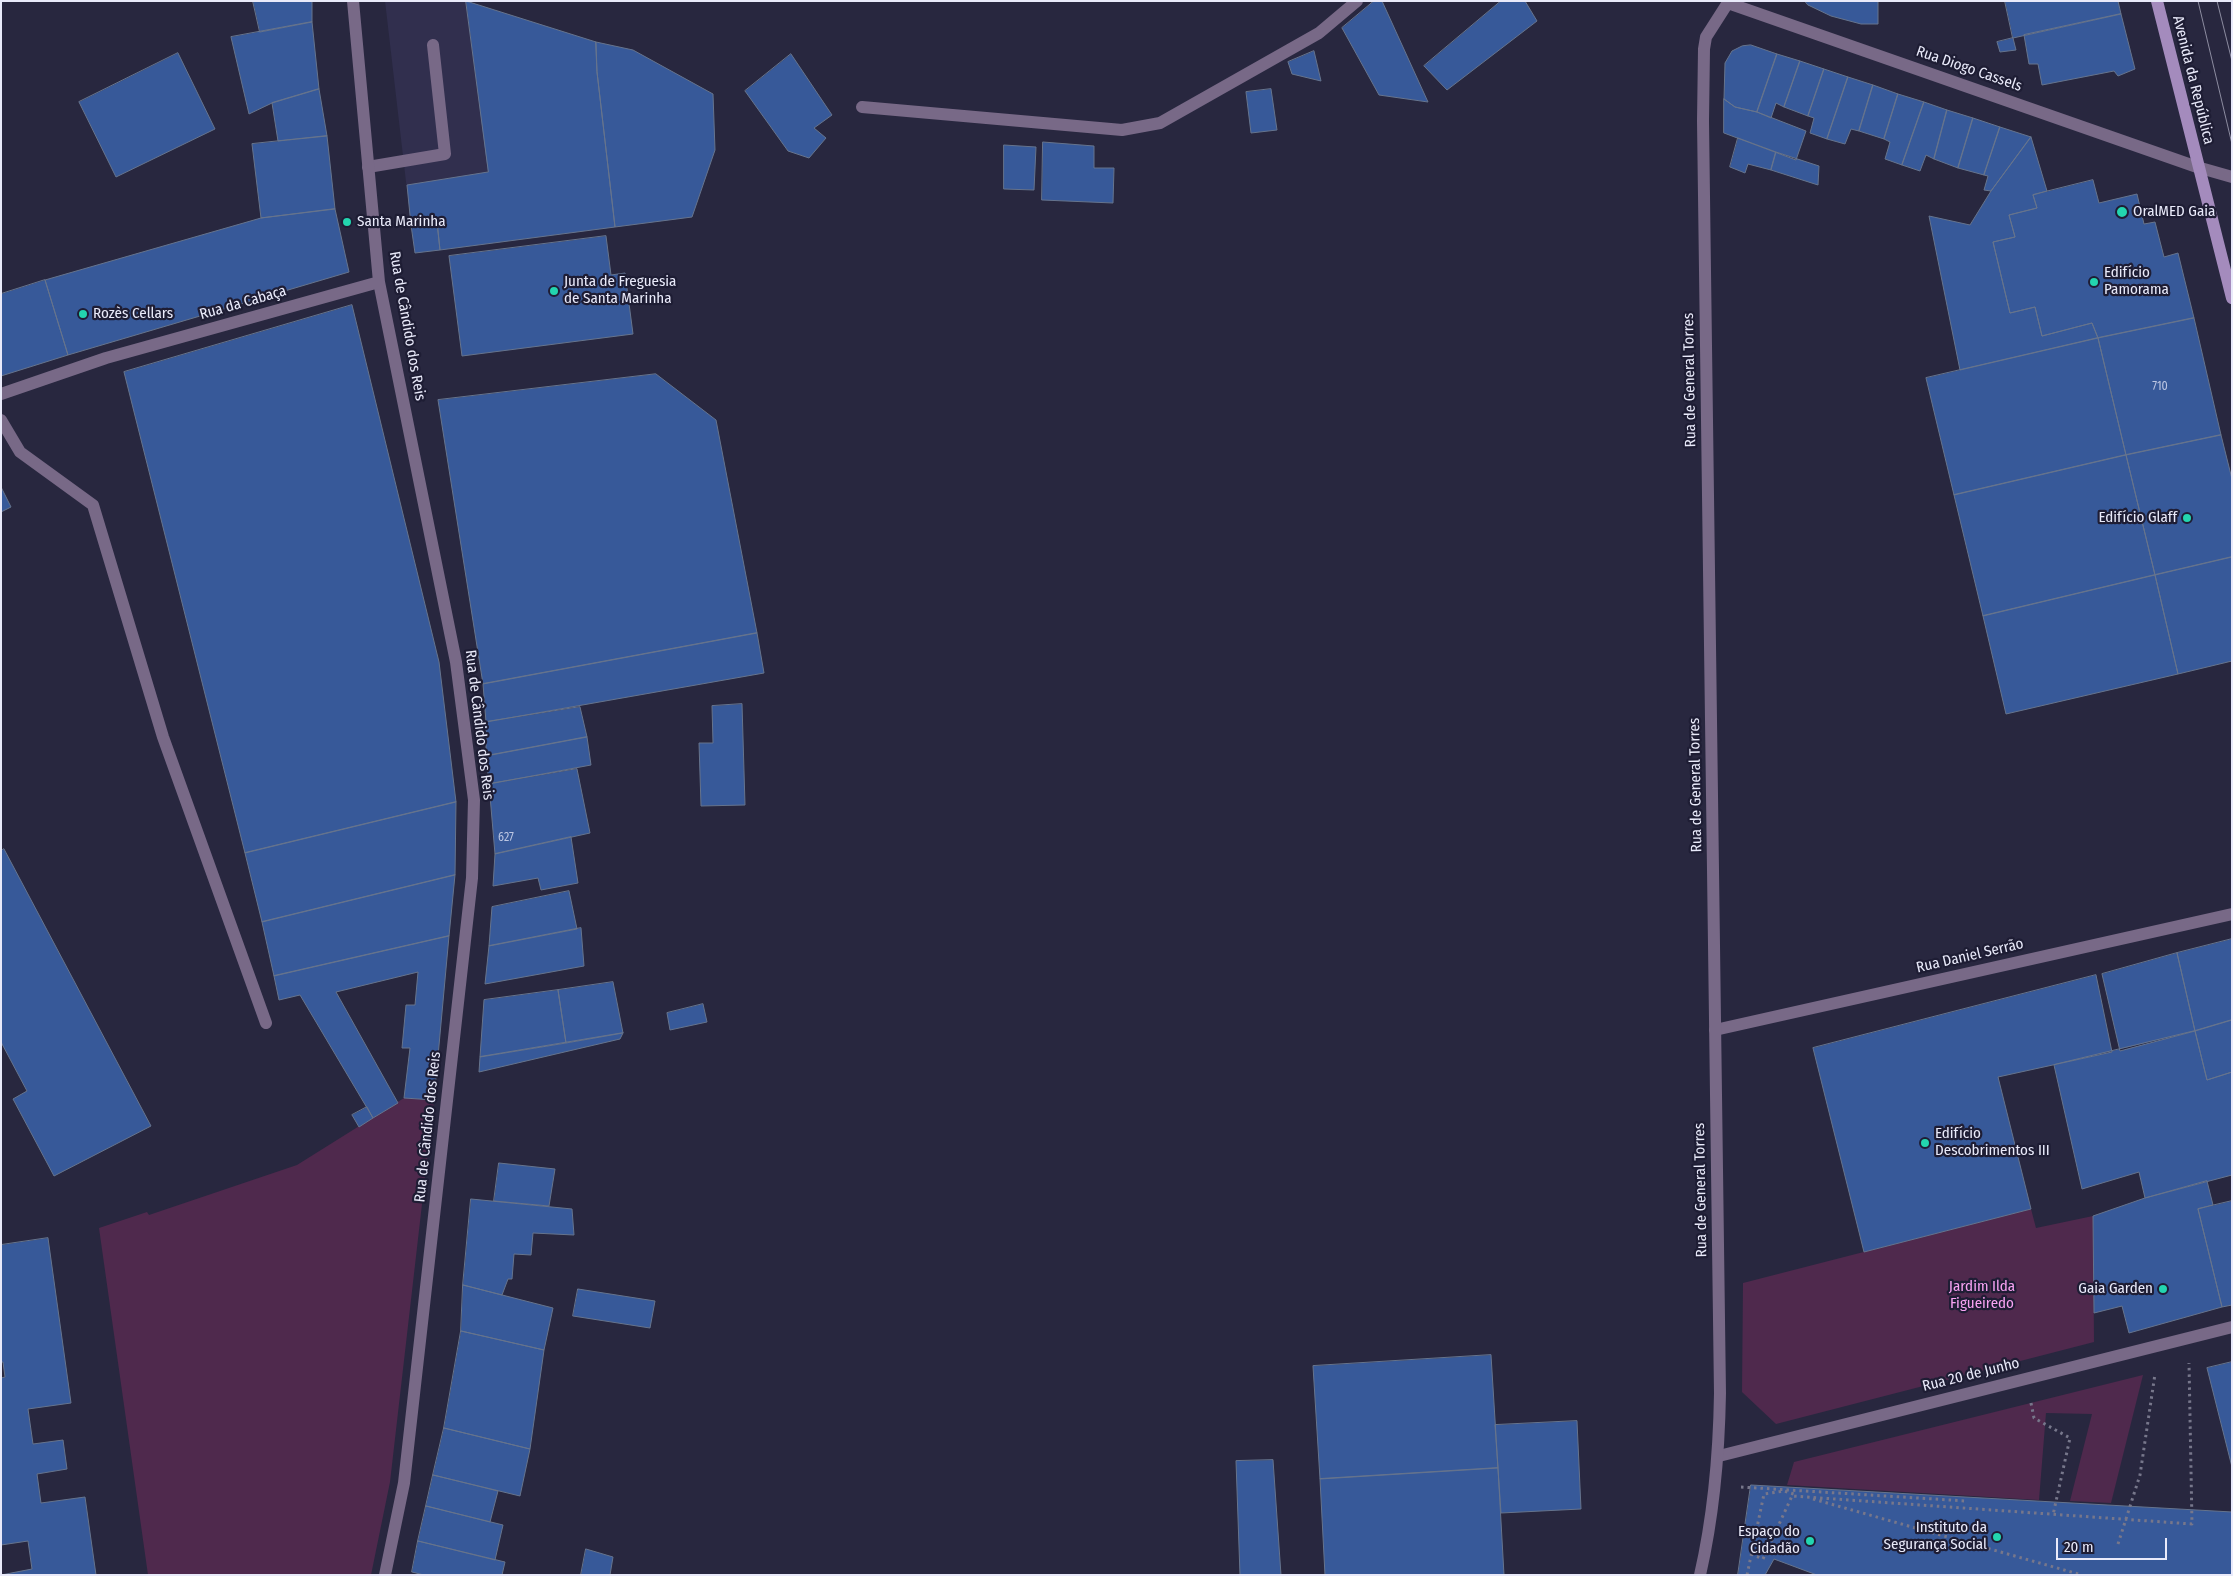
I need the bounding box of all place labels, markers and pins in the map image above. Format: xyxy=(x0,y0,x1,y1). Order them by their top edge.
place label: OralMED Gaia xyxy=(2133,203,2215,221)
marker: OralMED Gaia xyxy=(2115,205,2129,219)
place label: Santa Marinha xyxy=(357,213,446,231)
marker: Santa Marinha xyxy=(341,216,353,228)
place label: Edifício Pamorama xyxy=(2104,264,2169,299)
place label: Junta de Freguesia de Santa Marinha xyxy=(564,273,676,308)
marker: Edifício Pamorama xyxy=(2088,276,2100,288)
marker: Junta de Freguesia de Santa Marinha xyxy=(548,285,560,297)
place label: Rozès Cellars xyxy=(93,305,173,323)
marker: Rozès Cellars xyxy=(77,308,89,320)
place label: Edifício Glaff xyxy=(2099,509,2177,527)
marker: Edifício Glaff xyxy=(2181,512,2193,524)
place label: Edifício Descobrimentos III xyxy=(1935,1125,2050,1160)
marker: Edifício Descobrimentos III xyxy=(1919,1137,1931,1149)
place label: Gaia Garden xyxy=(2078,1280,2153,1298)
marker: Gaia Garden xyxy=(2157,1283,2169,1295)
place label: Instituto da Segurança Social xyxy=(1884,1519,1987,1554)
place label: Espaço do Cidadão xyxy=(1738,1523,1800,1558)
marker: Instituto da Segurança Social xyxy=(1991,1531,2003,1543)
marker: Espaço do Cidadão xyxy=(1804,1535,1816,1547)

